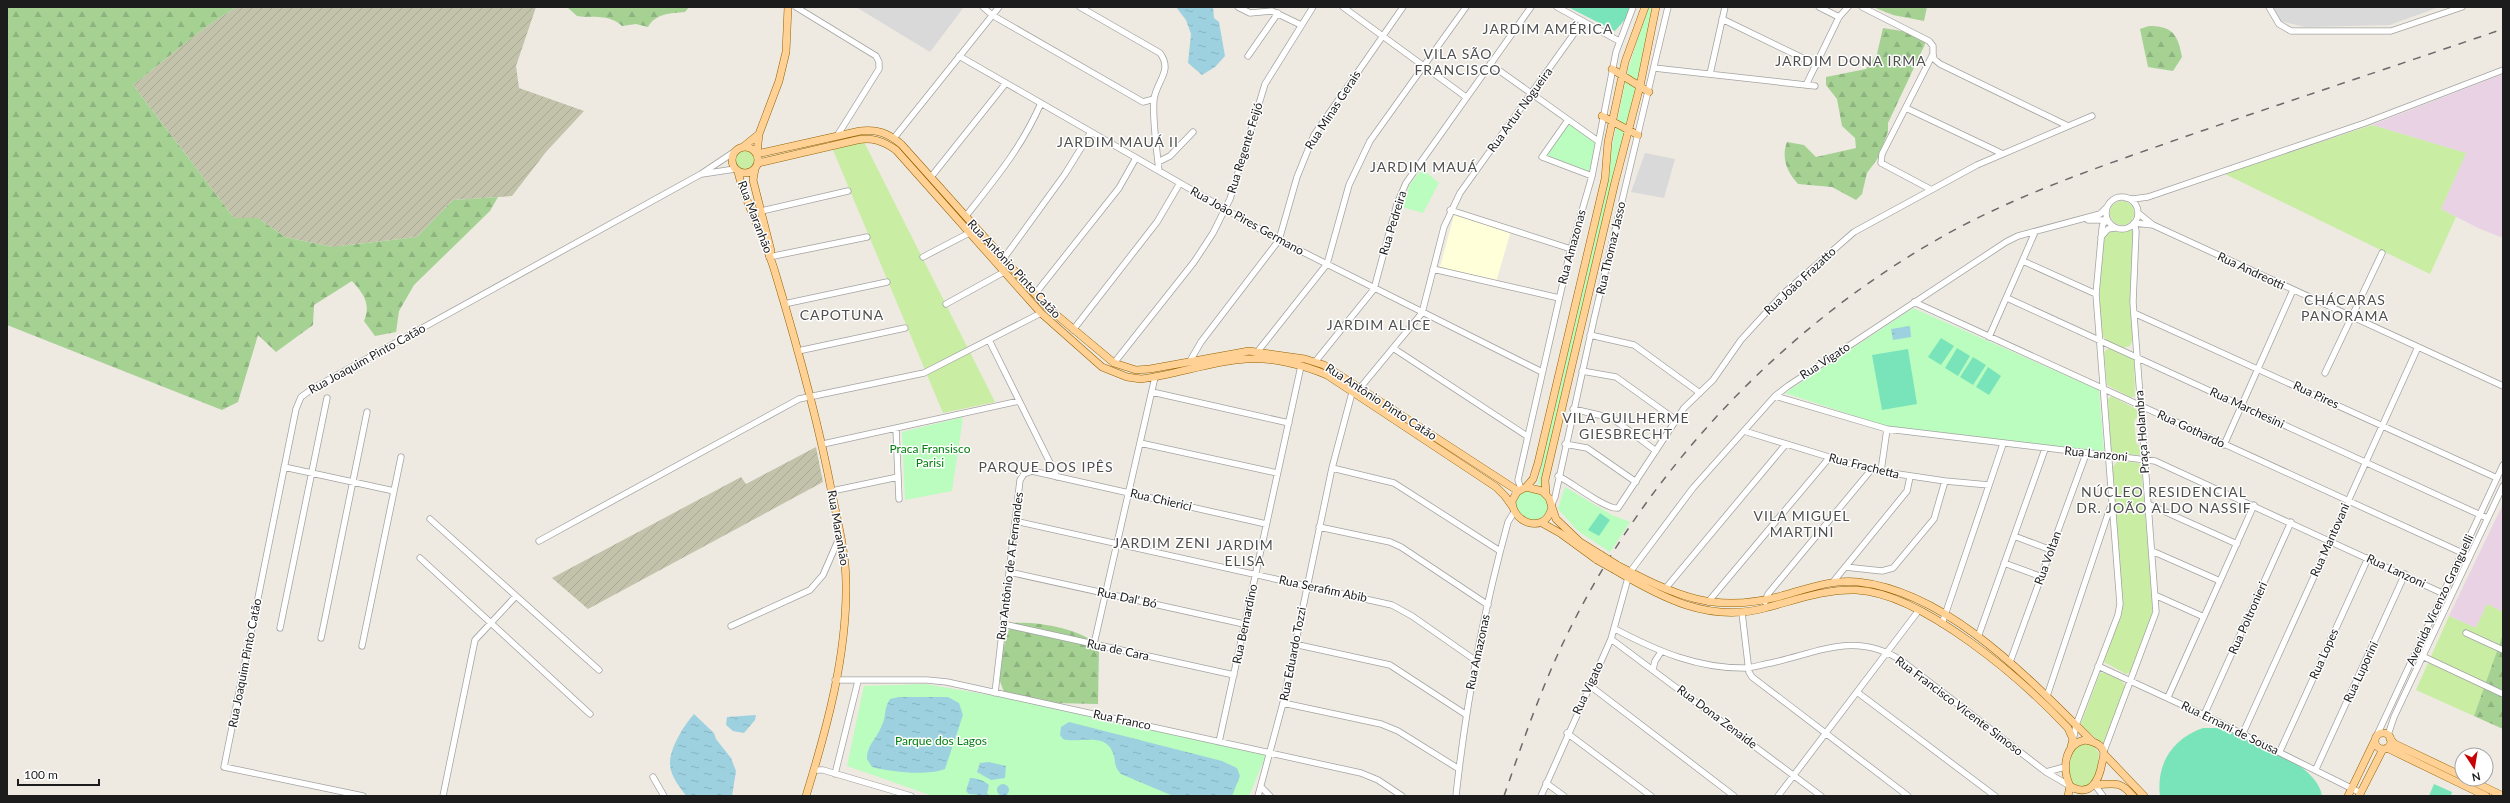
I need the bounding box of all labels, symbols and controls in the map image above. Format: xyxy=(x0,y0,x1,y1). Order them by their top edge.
district label: JARDIM AMÉRICA xyxy=(1483,20,1613,37)
district label: VILA SÃO FRANCISCO xyxy=(1414,45,1502,78)
district label: JARDIM DONA IRMA xyxy=(1775,52,1927,69)
street label: Rua Artur Nogueira xyxy=(1484,64,1555,155)
street label: Rua Minas Gerais xyxy=(1301,67,1364,152)
street label: Rua Regente Feijó xyxy=(1224,100,1266,195)
district label: JARDIM MAUÁ II xyxy=(1057,133,1179,150)
district label: JARDIM MAUÁ xyxy=(1370,158,1478,175)
street label: Rua Maranhão xyxy=(735,179,776,255)
street label: Rua João Pires Germano xyxy=(1188,183,1307,258)
street label: Rua Pedreira xyxy=(1376,189,1409,257)
street label: Rua Thomaz Jasso xyxy=(1593,200,1629,296)
street label: Rua Amazonas xyxy=(1554,208,1589,286)
street label: Rua Antônio Pinto Catão xyxy=(965,216,1064,321)
street label: Rua João Frazatto xyxy=(1761,243,1839,318)
street label: Rua Andreotti xyxy=(2215,248,2287,293)
district label: CHÁCARAS PANORAMA xyxy=(2301,291,2389,324)
district label: CAPOTUNA xyxy=(800,306,884,323)
district label: JARDIM ALICE xyxy=(1327,316,1431,333)
street label: Rua Joaquim Pinto Catão xyxy=(306,320,428,397)
street label: Rua Vigato xyxy=(1797,339,1853,382)
street label: Rua Antônio Pinto Catão xyxy=(1323,360,1440,443)
street label: Rua Pires xyxy=(2291,377,2341,412)
street label: Rua Marchesini xyxy=(2208,384,2287,431)
street label: Praça Holambra xyxy=(2131,390,2152,474)
street label: Rua Gothardo xyxy=(2155,406,2228,451)
district label: VILA GUILHERME GIESBRECHT xyxy=(1562,409,1690,442)
park label: Praca Fransisco Parisi xyxy=(890,441,971,470)
street label: Rua Lanzoni xyxy=(2064,443,2129,464)
street label: Rua Frachetta xyxy=(1827,449,1901,482)
district label: PARQUE DOS IPÊS xyxy=(978,458,1114,475)
district label: NÚCLEO RESIDENCIAL DR. JOÃO ALDO NASSIF xyxy=(2076,483,2252,516)
street label: Rua Chierici xyxy=(1129,485,1193,514)
street label: Rua Maranhão xyxy=(824,489,853,567)
street label: Rua Antônio de A Fernandes xyxy=(993,491,1026,641)
street label: Rua Mantovani xyxy=(2307,501,2353,579)
district label: VILA MIGUEL MARTINI xyxy=(1754,507,1850,540)
street label: Rua Voltan xyxy=(2031,529,2064,587)
street label: Avenida Vicenzo Granguelli xyxy=(2402,532,2477,668)
district label: JARDIM ZENI xyxy=(1113,534,1211,551)
district label: JARDIM ELISA xyxy=(1216,536,1274,569)
street label: Rua Lanzoni xyxy=(2364,550,2428,591)
street label: Rua Serafim Abib xyxy=(1278,572,1369,605)
street label: Rua Poltronieri xyxy=(2225,579,2270,656)
street label: Rua Bernardino xyxy=(1229,582,1260,665)
street label: Rua Dal' Bó xyxy=(1096,584,1159,611)
street label: Rua Joaquim Pinto Catão xyxy=(225,597,264,729)
street label: Rua Eduardo Tozzi xyxy=(1276,606,1309,702)
street label: Rua Amazonas xyxy=(1462,613,1493,691)
street label: Rua Lopes xyxy=(2306,626,2341,681)
street label: Rua de Cara xyxy=(1086,636,1151,663)
street label: Rua Luporini xyxy=(2340,639,2381,705)
street label: Rua Francisco Vicente Simoso xyxy=(1892,653,2026,759)
street label: Rua Vigato xyxy=(1569,659,1606,717)
street label: Rua Dona Zenaide xyxy=(1674,682,1760,752)
street label: Rua Ernani de Sousa xyxy=(2179,697,2281,758)
street label: Rua Franco xyxy=(1092,706,1153,733)
park label: Parque dos Lagos xyxy=(895,733,987,748)
north arrow xyxy=(2454,747,2494,787)
scale bar xyxy=(18,761,99,787)
text: 100 m xyxy=(24,767,58,782)
text: N xyxy=(2471,770,2482,785)

